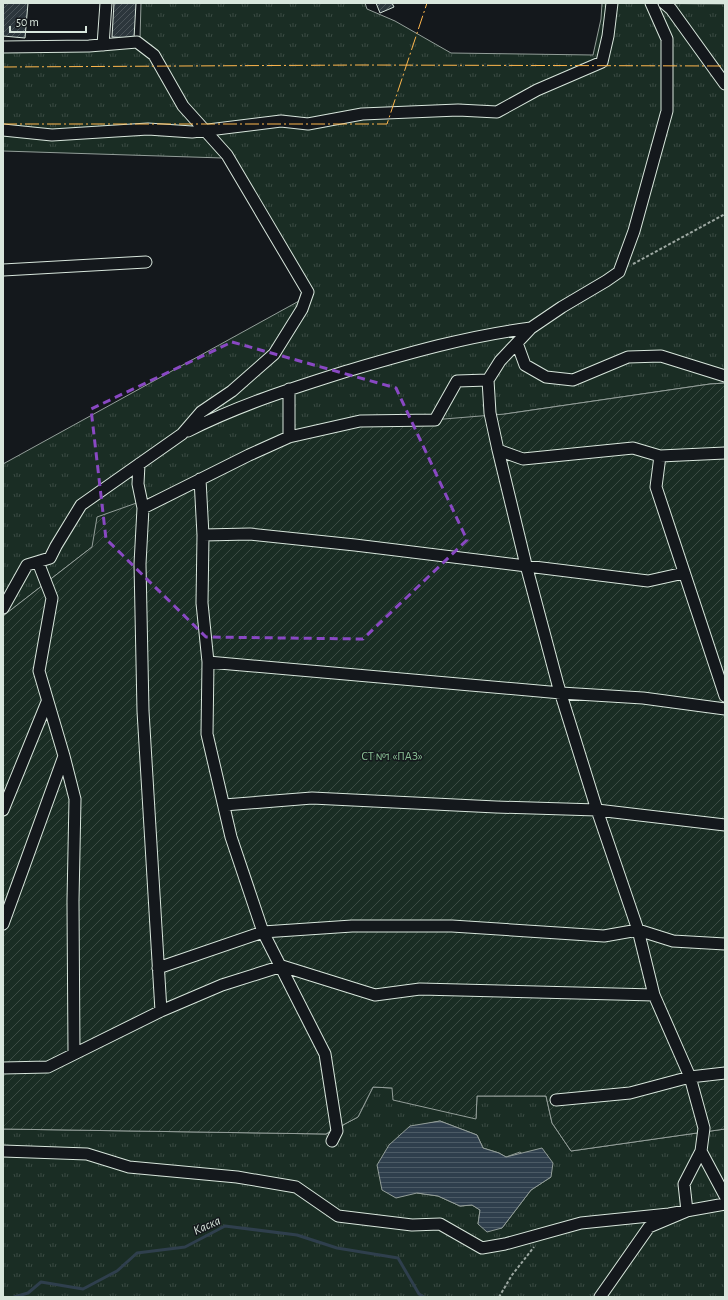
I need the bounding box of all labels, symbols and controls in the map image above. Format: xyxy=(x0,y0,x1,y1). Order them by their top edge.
scale bar xyxy=(10,8,86,34)
text: 50 m xyxy=(16,16,39,28)
park label: СТ №1 «ПАЗ» xyxy=(361,750,423,762)
water label: Каска xyxy=(191,1214,223,1238)

